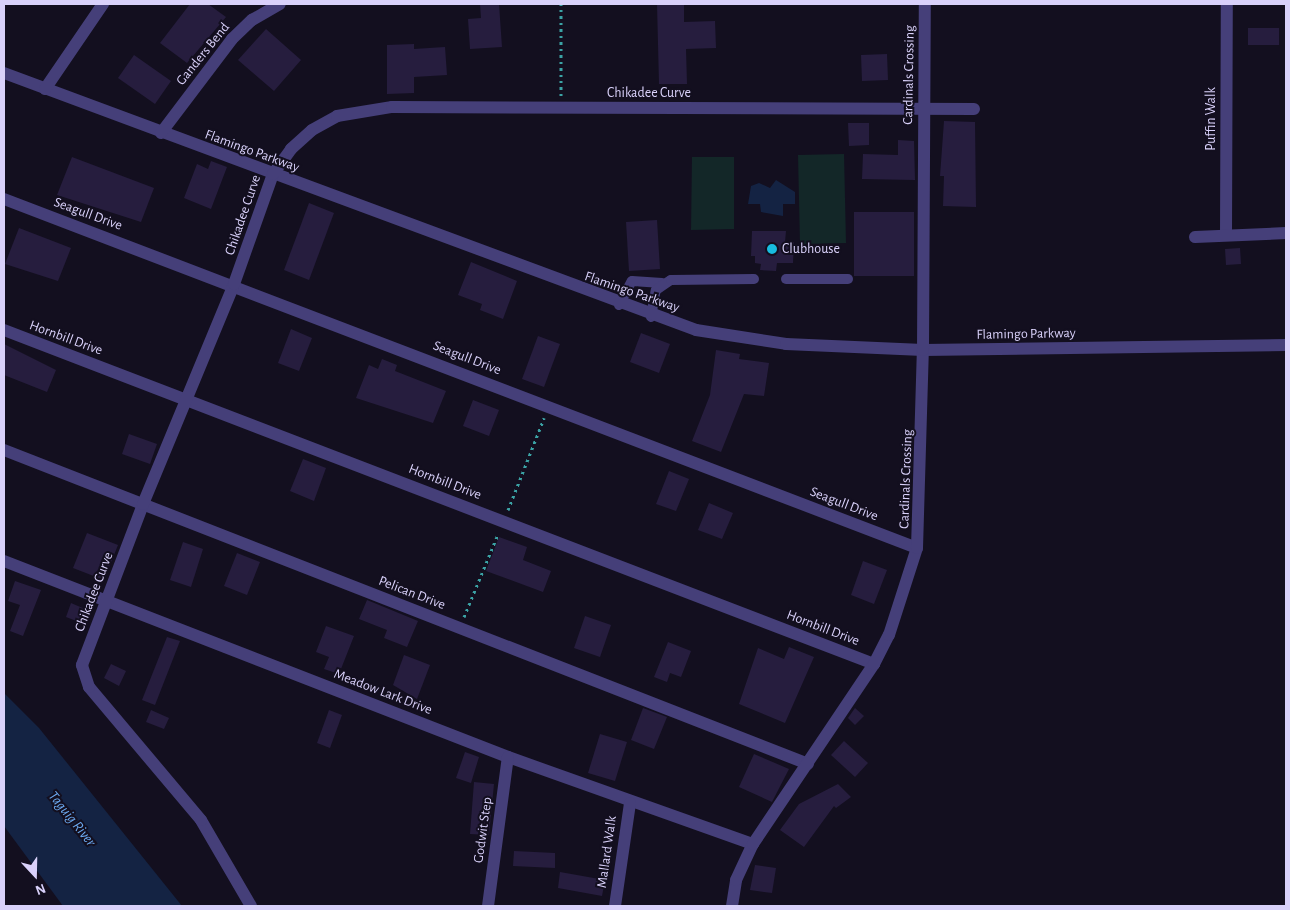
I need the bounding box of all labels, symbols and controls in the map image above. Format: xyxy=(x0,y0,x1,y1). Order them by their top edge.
street label: Ganders Bend xyxy=(173,19,233,89)
street label: Cardinals Crossing xyxy=(900,25,918,125)
street label: Chikadee Curve xyxy=(607,85,691,101)
street label: Puffin Walk xyxy=(1203,87,1219,151)
street label: Flamingo Parkway xyxy=(202,126,302,176)
street label: Chikadee Curve xyxy=(221,173,265,257)
street label: Seagull Drive xyxy=(52,194,124,234)
place label: Clubhouse xyxy=(782,241,840,257)
marker: Clubhouse xyxy=(766,243,778,255)
street label: Flamingo Parkway xyxy=(582,268,682,316)
street label: Hornbill Drive xyxy=(27,317,105,359)
street label: Flamingo Parkway xyxy=(976,325,1076,343)
street label: Seagull Drive xyxy=(431,337,503,379)
street label: Cardinals Crossing xyxy=(896,429,916,529)
street label: Hornbill Drive xyxy=(406,460,484,504)
street label: Seagull Drive xyxy=(808,483,880,525)
street label: Chikadee Curve xyxy=(71,550,117,634)
street label: Pelican Drive xyxy=(376,573,448,613)
street label: Hornbill Drive xyxy=(784,606,862,650)
street label: Meadow Lark Drive xyxy=(332,666,434,718)
water label: Taguig River xyxy=(44,788,100,850)
street label: Godwit Step xyxy=(470,796,496,864)
street label: Mallard Walk xyxy=(594,815,620,889)
north arrow xyxy=(10,850,60,900)
text: N xyxy=(33,881,47,897)

